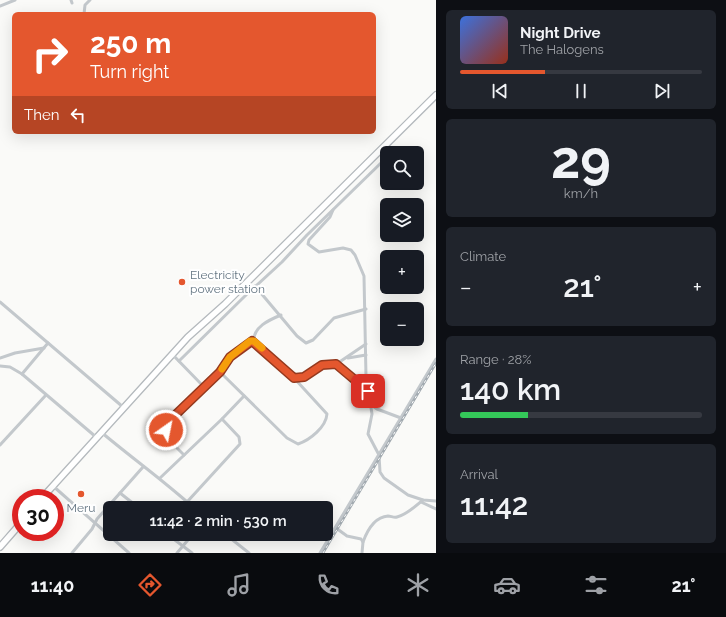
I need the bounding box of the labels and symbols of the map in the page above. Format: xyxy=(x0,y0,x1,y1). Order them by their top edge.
place label: Electricity power station xyxy=(190,268,265,296)
marker: Electricity power station xyxy=(177,277,187,287)
pin xyxy=(351,374,385,408)
position arrow xyxy=(145,409,187,451)
speed limit sign: 30 xyxy=(12,489,64,541)
marker: Meru xyxy=(76,489,86,499)
place label: Meru xyxy=(67,501,95,515)

